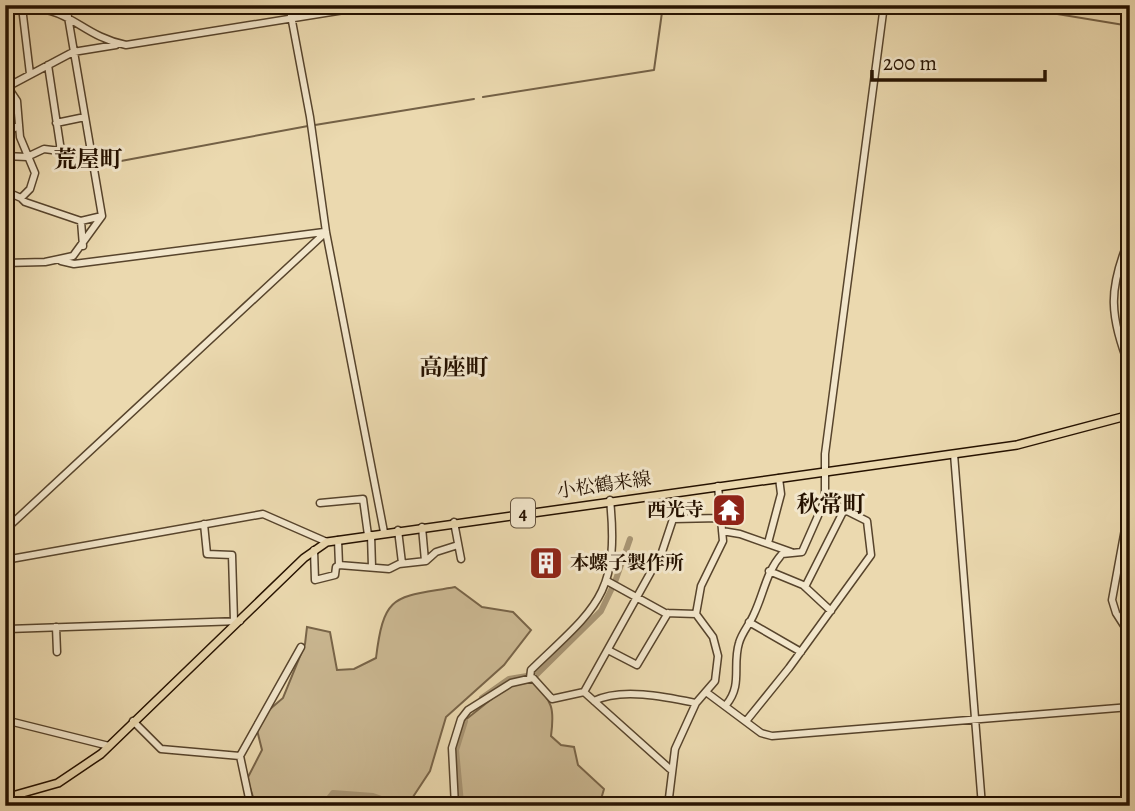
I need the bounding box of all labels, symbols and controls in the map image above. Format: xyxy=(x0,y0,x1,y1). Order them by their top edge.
scale bar xyxy=(872,38,1046,82)
text: 200 m xyxy=(883,49,937,77)
district label: 荒屋町 xyxy=(54,144,123,175)
district label: 高座町 xyxy=(420,352,489,383)
street label: 小松鶴来線 xyxy=(555,466,653,504)
district label: 秋常町 xyxy=(797,489,866,520)
temple icon: 西光寺 xyxy=(710,491,748,529)
place label: 西光寺 xyxy=(647,497,704,523)
road number: 4 xyxy=(511,499,535,528)
building icon: 本螺子製作所 xyxy=(527,544,565,582)
place label: 本螺子製作所 xyxy=(570,550,684,576)

